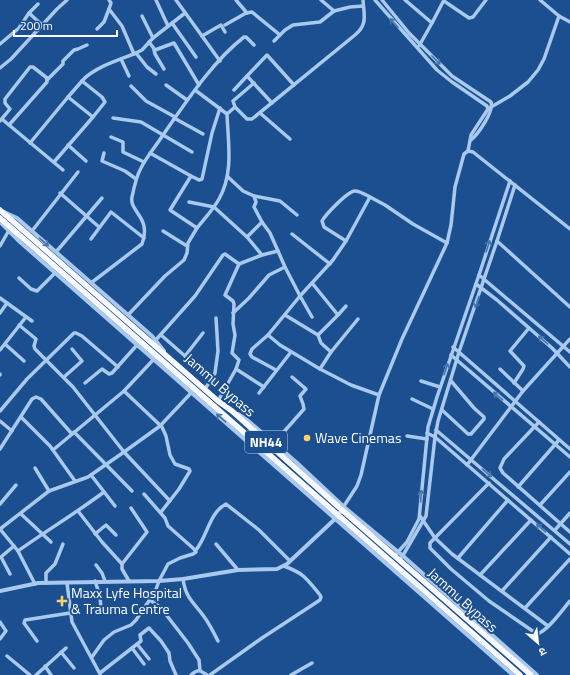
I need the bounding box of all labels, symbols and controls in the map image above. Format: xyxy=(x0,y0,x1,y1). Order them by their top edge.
scale bar xyxy=(14,12,117,38)
text: 200 m xyxy=(20,16,53,35)
one-way arrow xyxy=(389,18,399,28)
one-way arrow xyxy=(431,55,441,65)
one-way arrow xyxy=(39,237,50,246)
one-way arrow xyxy=(485,240,492,253)
one-way arrow xyxy=(472,295,480,307)
one-way arrow xyxy=(537,335,548,344)
street label: Jammu Bypass xyxy=(180,348,260,421)
one-way arrow xyxy=(443,363,450,376)
one-way arrow xyxy=(492,391,503,400)
one-way arrow xyxy=(215,414,226,423)
place label: Wave Cinemas xyxy=(315,427,401,448)
road number: NH44 xyxy=(245,431,287,453)
marker: Wave Cinemas xyxy=(302,433,312,443)
one-way arrow xyxy=(482,469,493,478)
one-way arrow xyxy=(418,490,425,503)
one-way arrow xyxy=(536,524,546,533)
street label: Jammu Bypass xyxy=(424,562,503,637)
place label: Maxx Lyfe Hospital & Trauma Centre xyxy=(71,582,182,619)
marker: Maxx Lyfe Hospital & Trauma Centre xyxy=(56,595,68,607)
north arrow xyxy=(518,623,558,663)
text: उ xyxy=(536,643,549,661)

